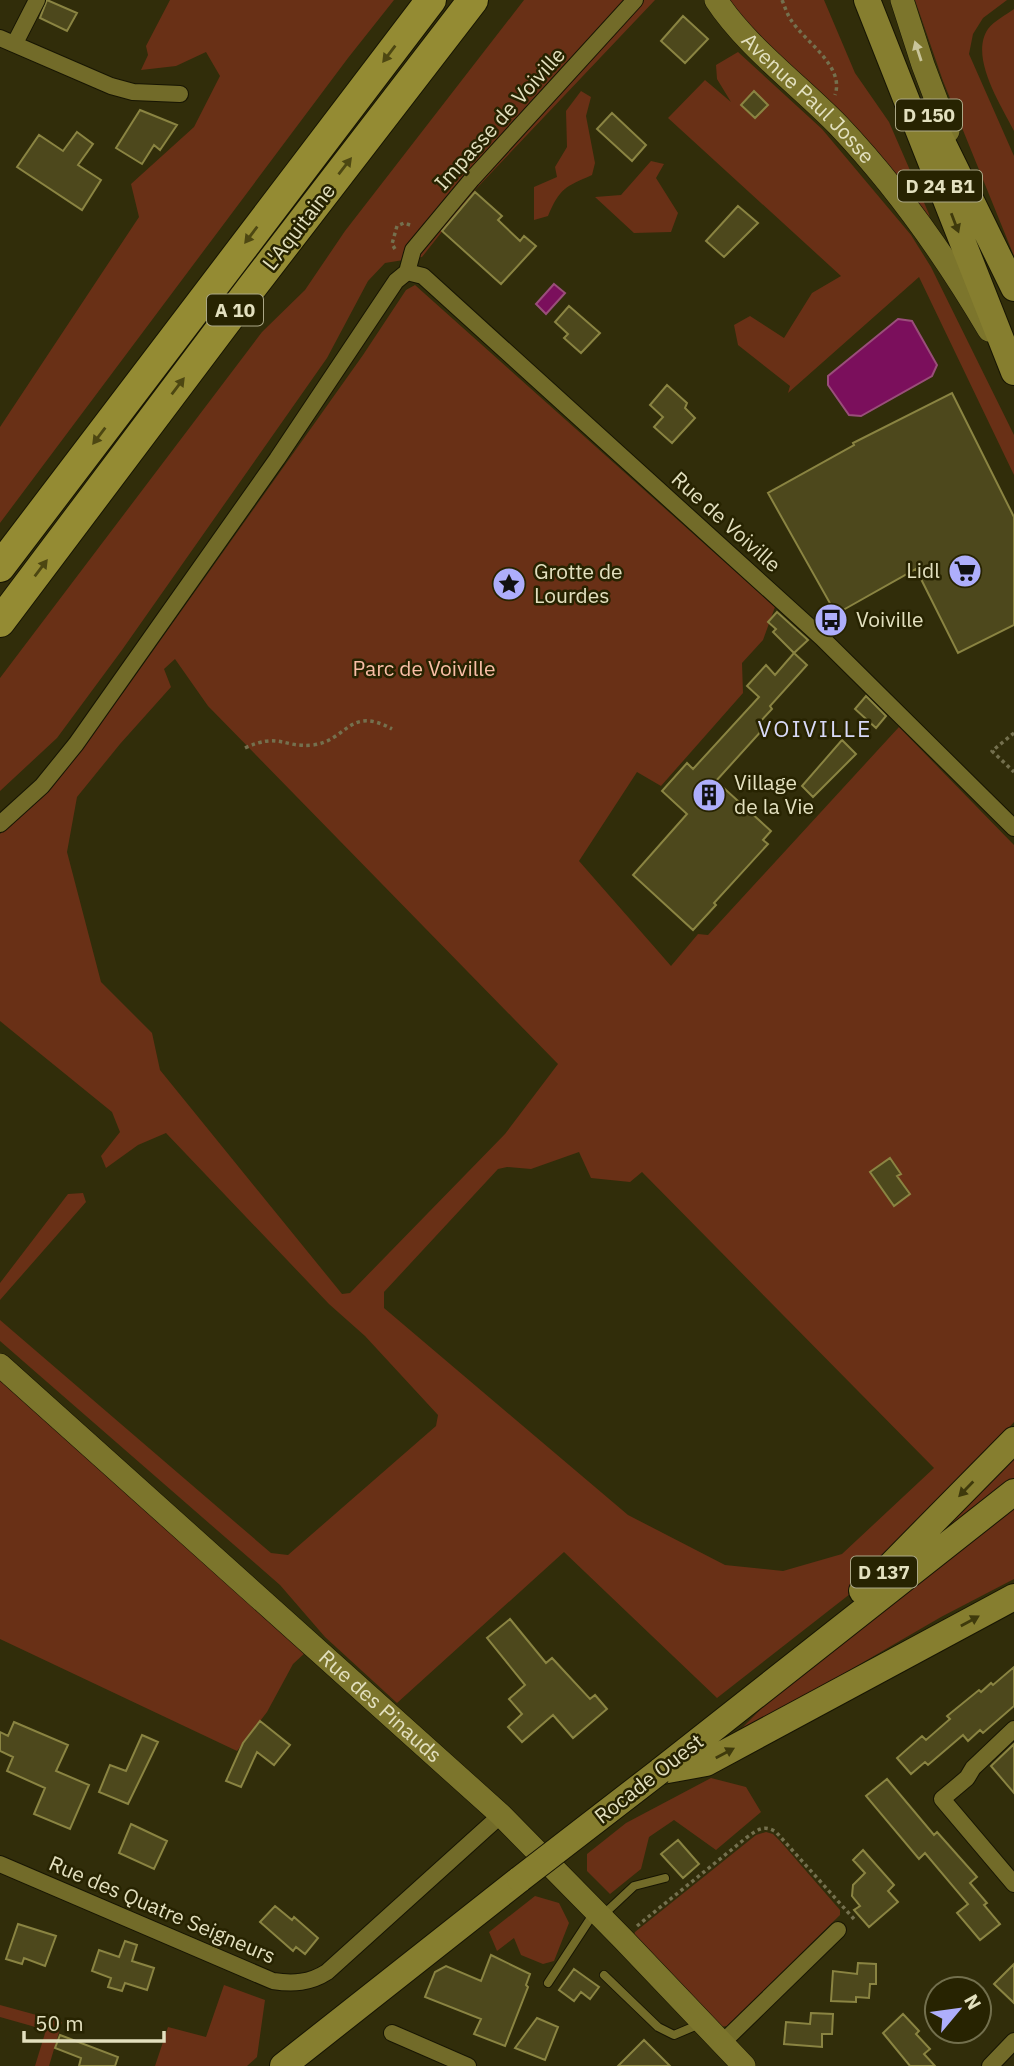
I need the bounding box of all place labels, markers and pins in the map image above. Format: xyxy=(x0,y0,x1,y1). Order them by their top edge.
supermarket icon: Lidl xyxy=(946,552,984,590)
place label: Lidl xyxy=(906,556,940,584)
place label: Grotte de Lourdes xyxy=(534,557,623,609)
place icon: Grotte de Lourdes xyxy=(490,565,528,603)
bus stop icon: Voiville xyxy=(812,601,850,639)
place label: Voiville xyxy=(856,605,924,633)
place label: Village de la Vie xyxy=(734,768,814,820)
building icon: Village de la Vie xyxy=(690,776,728,814)

